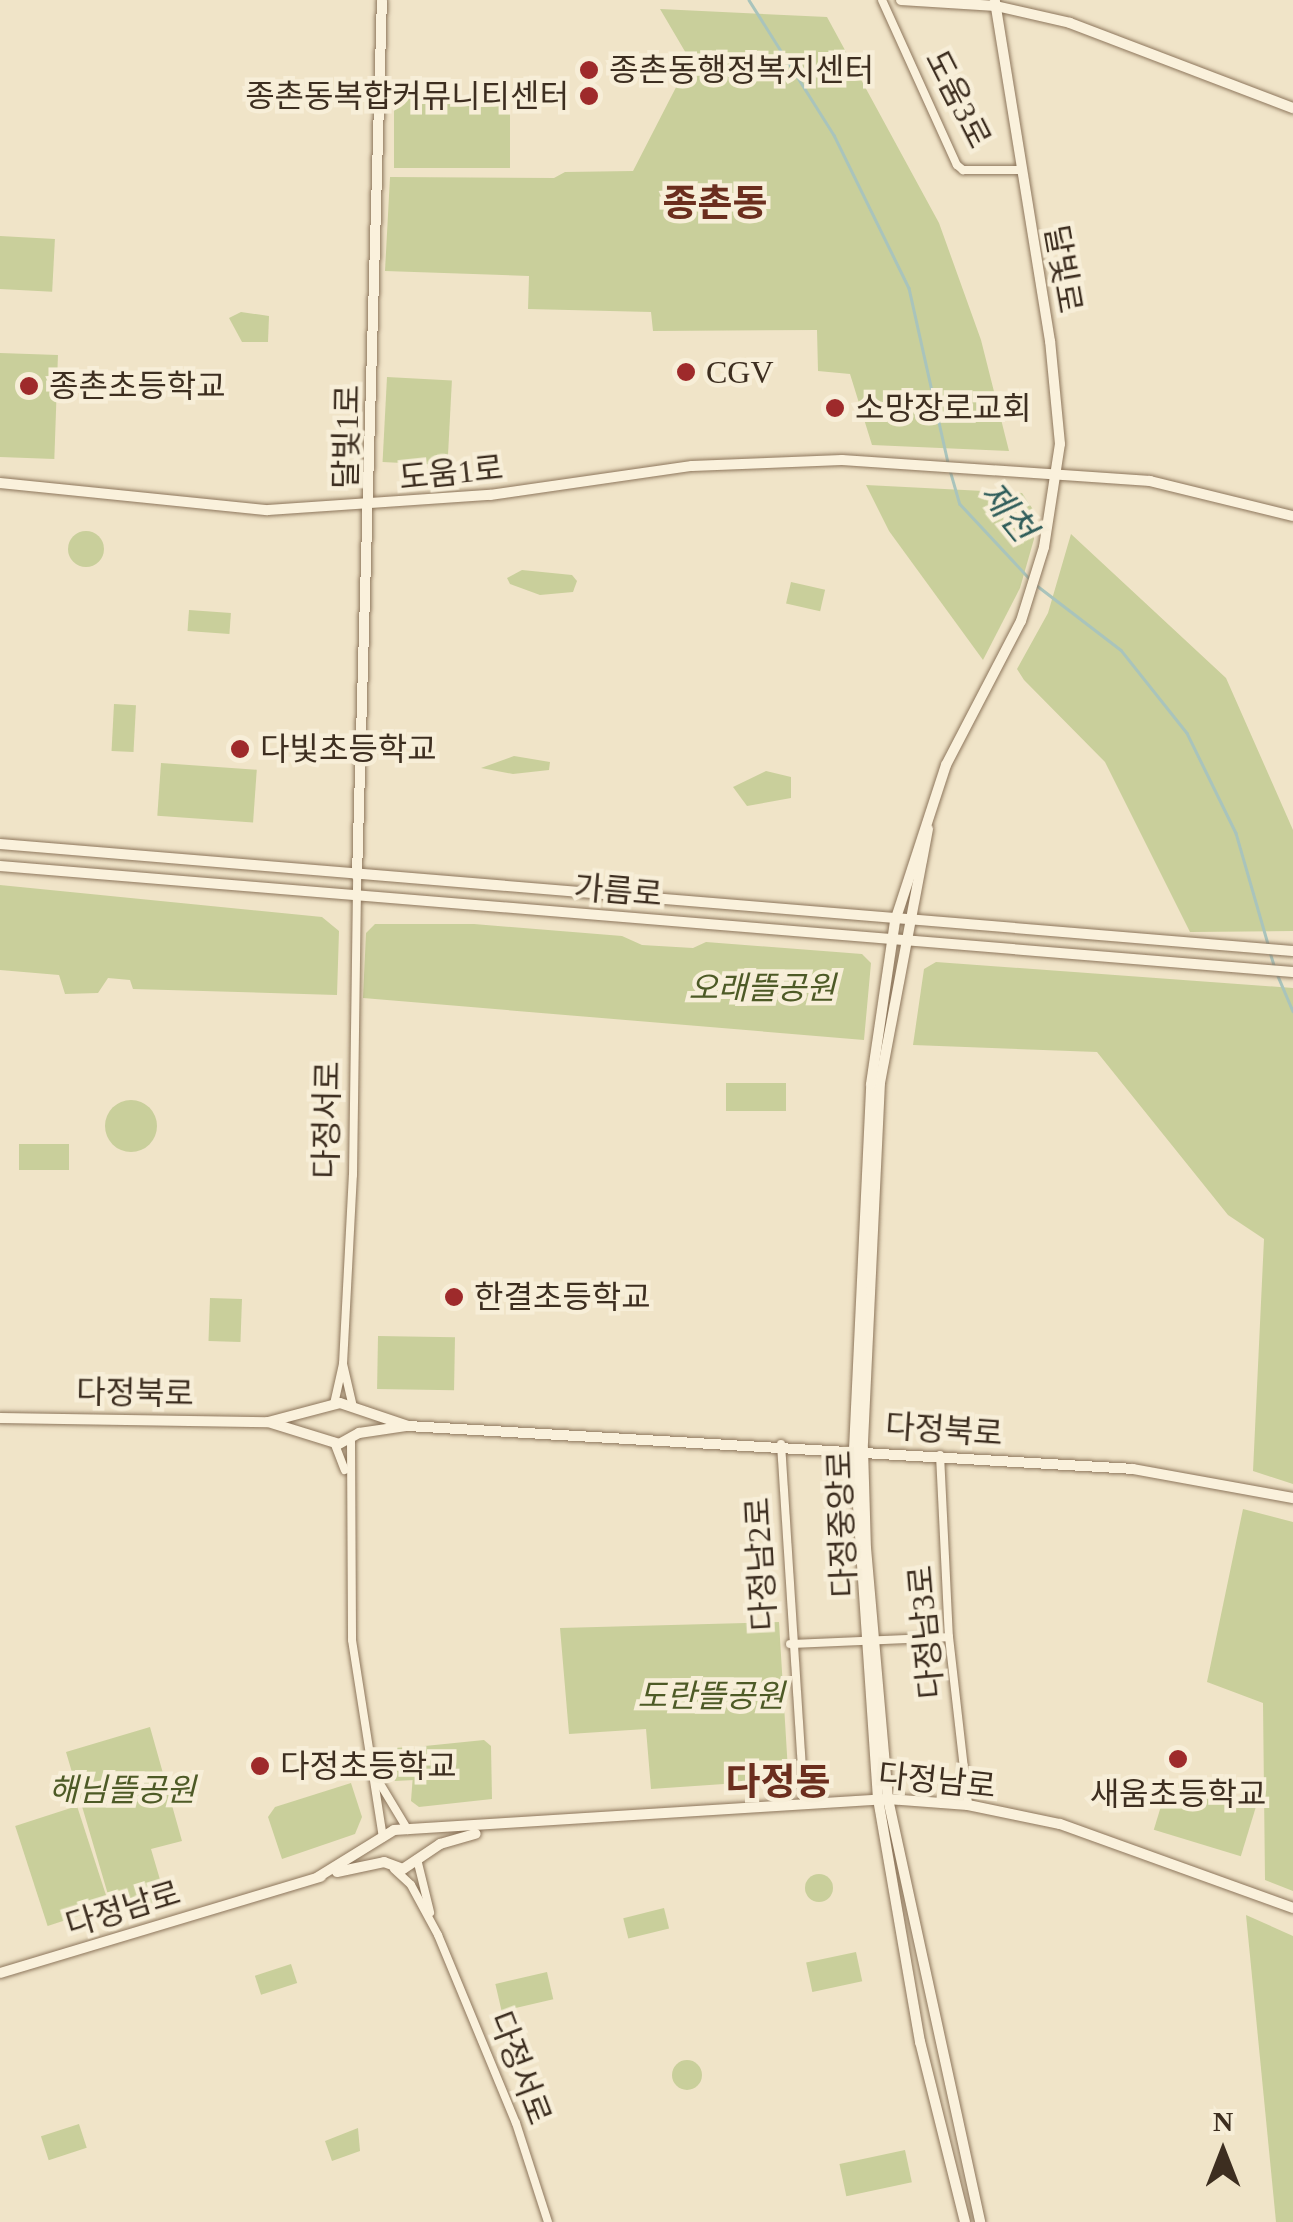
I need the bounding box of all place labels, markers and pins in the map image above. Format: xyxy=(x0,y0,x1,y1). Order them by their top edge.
place label: 종촌동행정복지센터 xyxy=(609,51,874,89)
marker: 종촌동행정복지센터 xyxy=(578,59,600,81)
place label: 종촌동복합커뮤니티센터 xyxy=(245,77,569,115)
marker: 종촌동복합커뮤니티센터 xyxy=(578,85,600,107)
place label: CGV xyxy=(706,353,774,391)
marker: CGV xyxy=(675,361,697,383)
place label: 종촌초등학교 xyxy=(49,367,226,405)
marker: 종촌초등학교 xyxy=(18,375,40,397)
place label: 소망장로교회 xyxy=(855,389,1032,427)
marker: 소망장로교회 xyxy=(824,397,846,419)
place label: 다빛초등학교 xyxy=(260,730,437,768)
marker: 다빛초등학교 xyxy=(229,738,251,760)
place label: 한결초등학교 xyxy=(474,1278,651,1316)
marker: 한결초등학교 xyxy=(443,1286,465,1308)
place label: 다정초등학교 xyxy=(280,1747,457,1785)
marker: 새움초등학교 xyxy=(1167,1748,1189,1770)
marker: 다정초등학교 xyxy=(249,1755,271,1777)
place label: 새움초등학교 xyxy=(1090,1775,1266,1813)

